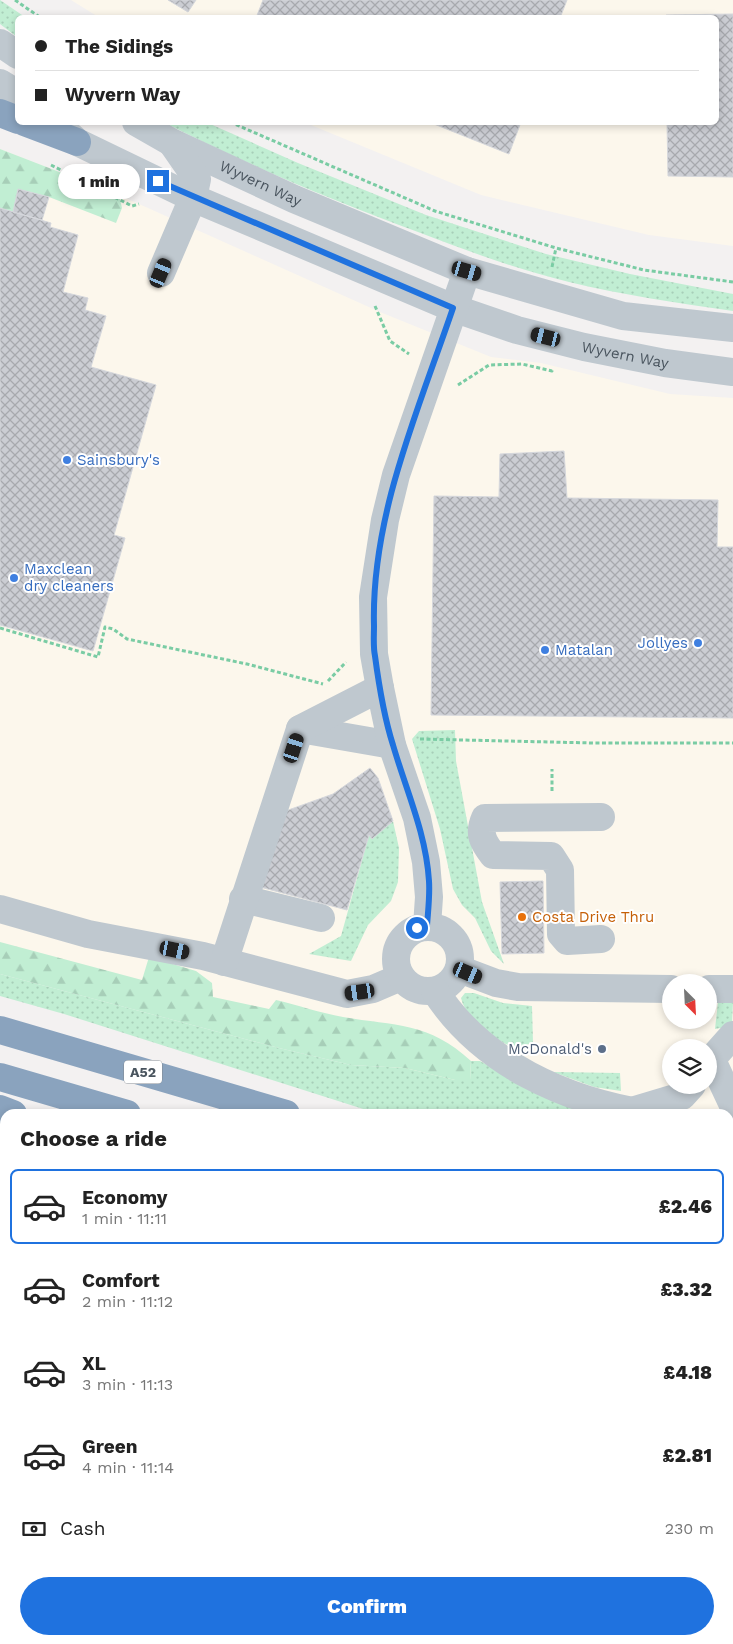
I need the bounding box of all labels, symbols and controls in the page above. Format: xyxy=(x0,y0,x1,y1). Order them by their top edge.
text: The Sidings xyxy=(65,35,173,58)
text: Wyvern Way xyxy=(65,83,180,106)
street label: Wyvern Way xyxy=(217,157,304,210)
callout: 1 min xyxy=(58,164,140,198)
route end xyxy=(147,170,169,192)
text: 1 min xyxy=(78,172,120,191)
car xyxy=(148,256,173,290)
car xyxy=(450,260,483,282)
car xyxy=(529,326,562,348)
street label: Wyvern Way xyxy=(580,338,671,373)
place label: Sainsbury's xyxy=(77,451,160,469)
marker: Sainsbury's xyxy=(61,454,73,466)
place label: Maxclean dry cleaners xyxy=(24,560,114,595)
marker: Maxclean dry cleaners xyxy=(8,572,20,584)
place label: Jollyes xyxy=(638,634,688,652)
marker: Jollyes xyxy=(692,637,704,649)
place label: Matalan xyxy=(555,641,613,659)
marker: Matalan xyxy=(539,644,551,656)
car xyxy=(282,731,305,765)
place label: Costa Drive Thru xyxy=(532,908,654,926)
marker: Costa Drive Thru xyxy=(516,911,528,923)
route start xyxy=(406,917,428,939)
car xyxy=(158,940,191,960)
car xyxy=(451,960,484,986)
north arrow xyxy=(662,974,718,1029)
map controls xyxy=(662,974,717,1094)
car xyxy=(344,982,375,1002)
button: layers xyxy=(662,1039,717,1094)
place label: McDonald's xyxy=(508,1040,592,1058)
marker: McDonald's xyxy=(596,1043,608,1055)
road number: A52 xyxy=(124,1060,162,1084)
text: Choose a ride xyxy=(20,1126,167,1151)
icon: car xyxy=(22,1184,67,1229)
text: Economy xyxy=(82,1186,167,1209)
text: £2.46 xyxy=(659,1195,712,1218)
text: 1 min · 11:11 xyxy=(82,1209,167,1228)
icon: car xyxy=(22,1267,67,1312)
text: Comfort xyxy=(82,1269,160,1292)
text: £3.32 xyxy=(660,1278,712,1301)
text: 2 min · 11:12 xyxy=(82,1292,173,1311)
icon: car xyxy=(22,1350,67,1395)
text: XL xyxy=(82,1352,106,1375)
text: £4.18 xyxy=(663,1361,712,1384)
text: 3 min · 11:13 xyxy=(82,1375,173,1394)
icon: car xyxy=(22,1433,67,1478)
text: Green xyxy=(82,1435,138,1458)
text: £2.81 xyxy=(663,1444,712,1467)
text: 4 min · 11:14 xyxy=(82,1458,174,1477)
icon: cash xyxy=(20,1515,48,1543)
text: Cash xyxy=(60,1517,106,1540)
text: 230 m xyxy=(665,1519,714,1538)
button: Confirm xyxy=(20,1577,714,1635)

